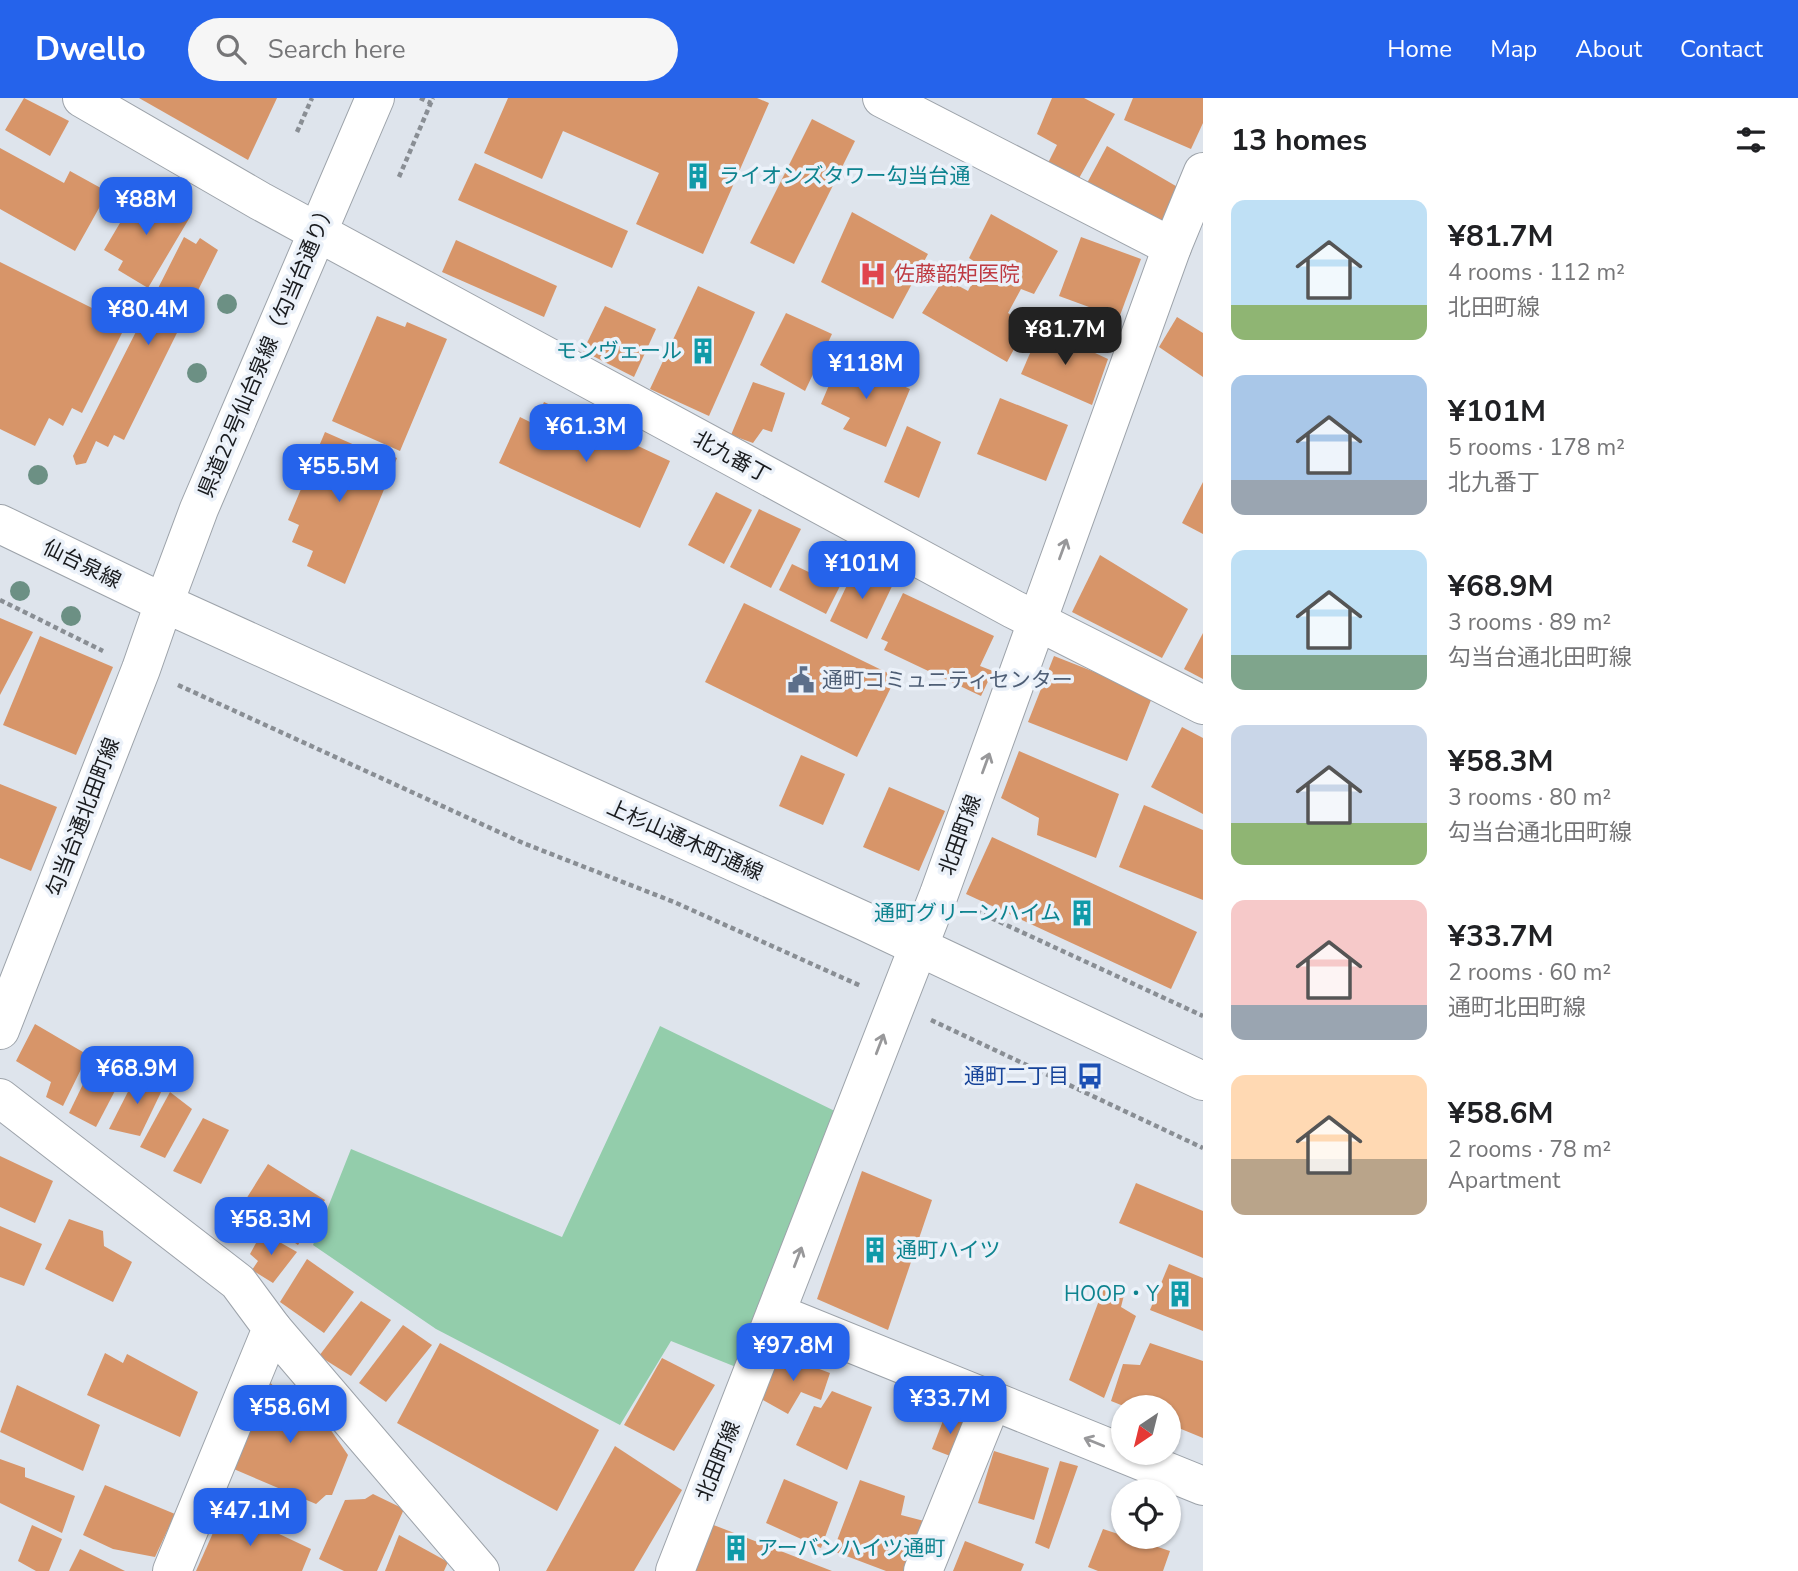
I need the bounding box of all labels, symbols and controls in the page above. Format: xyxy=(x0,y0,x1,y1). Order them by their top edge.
search box xyxy=(188,18,678,81)
text: Dwello xyxy=(35,27,146,72)
icon: search xyxy=(212,30,250,68)
text: Search here xyxy=(268,32,406,67)
text: Home xyxy=(1387,33,1452,65)
text: Map xyxy=(1490,33,1537,65)
text: About xyxy=(1575,33,1642,65)
text: Contact xyxy=(1680,33,1763,65)
text: 13 homes xyxy=(1231,120,1367,161)
icon: filters xyxy=(1732,121,1770,159)
building icon: ライオンズタワー勾当台通 xyxy=(683,161,713,191)
place label: ライオンズタワー勾当台通 xyxy=(719,162,971,190)
pin: ¥88M xyxy=(105,178,187,237)
text: ¥88M xyxy=(115,184,177,215)
street label: 県道22号仙台泉線（勾当台通り） xyxy=(192,197,342,501)
text: ¥81.7M xyxy=(1448,216,1553,257)
icon: home xyxy=(1287,228,1371,312)
text: 4 rooms · 112 m² xyxy=(1448,257,1625,288)
hospital icon: 佐藤韶矩医院 xyxy=(858,259,888,289)
place label: 佐藤韶矩医院 xyxy=(894,260,1020,288)
pin: ¥80.4M xyxy=(91,288,205,347)
text: 北田町線 xyxy=(1448,292,1540,323)
text: ¥80.4M xyxy=(108,294,188,325)
pin: ¥81.7M xyxy=(1008,308,1122,367)
text: ¥81.7M xyxy=(1025,314,1105,345)
building icon: モンヴェール xyxy=(688,336,718,366)
place label: モンヴェール xyxy=(556,337,682,365)
pin: ¥118M xyxy=(817,342,915,401)
text: ¥118M xyxy=(828,348,904,379)
text: ¥101M xyxy=(1448,391,1546,432)
icon: home xyxy=(1287,403,1371,487)
pin: ¥61.3M xyxy=(529,404,643,464)
text: ¥61.3M xyxy=(546,411,626,442)
street label: 北九番丁 xyxy=(688,424,776,490)
text: 5 rooms · 178 m² xyxy=(1448,432,1625,463)
pin: ¥55.5M xyxy=(282,444,396,504)
text: ¥55.5M xyxy=(299,451,379,482)
text: 北九番丁 xyxy=(1448,467,1540,498)
street label: 仙台泉線 xyxy=(38,533,126,595)
one-way arrow xyxy=(1058,538,1071,560)
pin: ¥101M xyxy=(813,542,911,601)
text: ¥101M xyxy=(824,548,900,579)
text: ¥68.9M xyxy=(1448,566,1553,607)
icon: home xyxy=(1287,578,1371,662)
text: 3 rooms · 89 m² xyxy=(1448,607,1611,638)
text: 勾当台通北田町線 xyxy=(1448,642,1632,673)
public building icon: 通町コミュニティセンター xyxy=(786,665,816,695)
place label: 通町コミュニティセンター xyxy=(822,666,1073,694)
street label: 勾当台通北田町線 xyxy=(40,734,126,900)
text: ¥58.3M xyxy=(1448,741,1553,782)
one-way arrow xyxy=(981,752,993,774)
icon: home xyxy=(1287,753,1371,837)
text: 3 rooms · 80 m² xyxy=(1448,782,1611,813)
street label: 北田町線 xyxy=(932,791,988,879)
street label: 上杉山通木町通線 xyxy=(603,793,767,887)
text: 勾当台通北田町線 xyxy=(1448,817,1632,848)
building icon: 通町グリーンハイム xyxy=(1067,898,1097,928)
place label: 通町グリーンハイム xyxy=(874,899,1061,927)
text: ¥33.7M xyxy=(1448,916,1553,957)
icon: home xyxy=(1287,928,1371,1012)
text: 2 rooms · 60 m² xyxy=(1448,957,1611,988)
text: 通町北田町線 xyxy=(1448,992,1586,1023)
one-way arrow xyxy=(875,1034,888,1056)
pin: ¥68.9M xyxy=(80,1046,194,1106)
text: ¥68.9M xyxy=(97,1053,177,1084)
bus stop icon: 通町二丁目 xyxy=(1075,1061,1105,1091)
place label: 通町二丁目 xyxy=(964,1062,1069,1090)
text: ¥58.6M xyxy=(1448,1093,1553,1134)
icon: home xyxy=(1287,1103,1371,1187)
text: 2 rooms · 78 m² xyxy=(1448,1134,1611,1165)
text: Apartment xyxy=(1448,1165,1560,1196)
pin: ¥58.3M xyxy=(214,1198,328,1257)
text: ¥58.3M xyxy=(231,1204,311,1235)
building icon: 通町ハイツ xyxy=(860,1235,890,1265)
place label: 通町ハイツ xyxy=(896,1236,1001,1264)
one-way arrow xyxy=(793,1246,806,1268)
building icon: HOOP・Y xyxy=(1165,1279,1195,1309)
place label: HOOP・Y xyxy=(1064,1280,1159,1308)
pin: ¥97.8M xyxy=(736,1324,850,1383)
text: ¥97.8M xyxy=(753,1330,833,1361)
pin: ¥33.7M xyxy=(893,1376,1007,1436)
text: ¥33.7M xyxy=(910,1383,990,1414)
pin: ¥58.6M xyxy=(233,1386,347,1445)
text: ¥58.6M xyxy=(250,1392,330,1423)
north arrow xyxy=(1111,1395,1181,1465)
map controls xyxy=(1111,1395,1181,1549)
street label: 北田町線 xyxy=(689,1417,747,1505)
one-way arrow xyxy=(1084,1435,1106,1448)
button: locate xyxy=(1111,1479,1181,1549)
pin: ¥47.1M xyxy=(193,1488,307,1548)
text: ¥47.1M xyxy=(210,1495,290,1526)
building icon: アーバンハイツ通町 xyxy=(721,1533,751,1563)
place label: アーバンハイツ通町 xyxy=(757,1534,945,1562)

